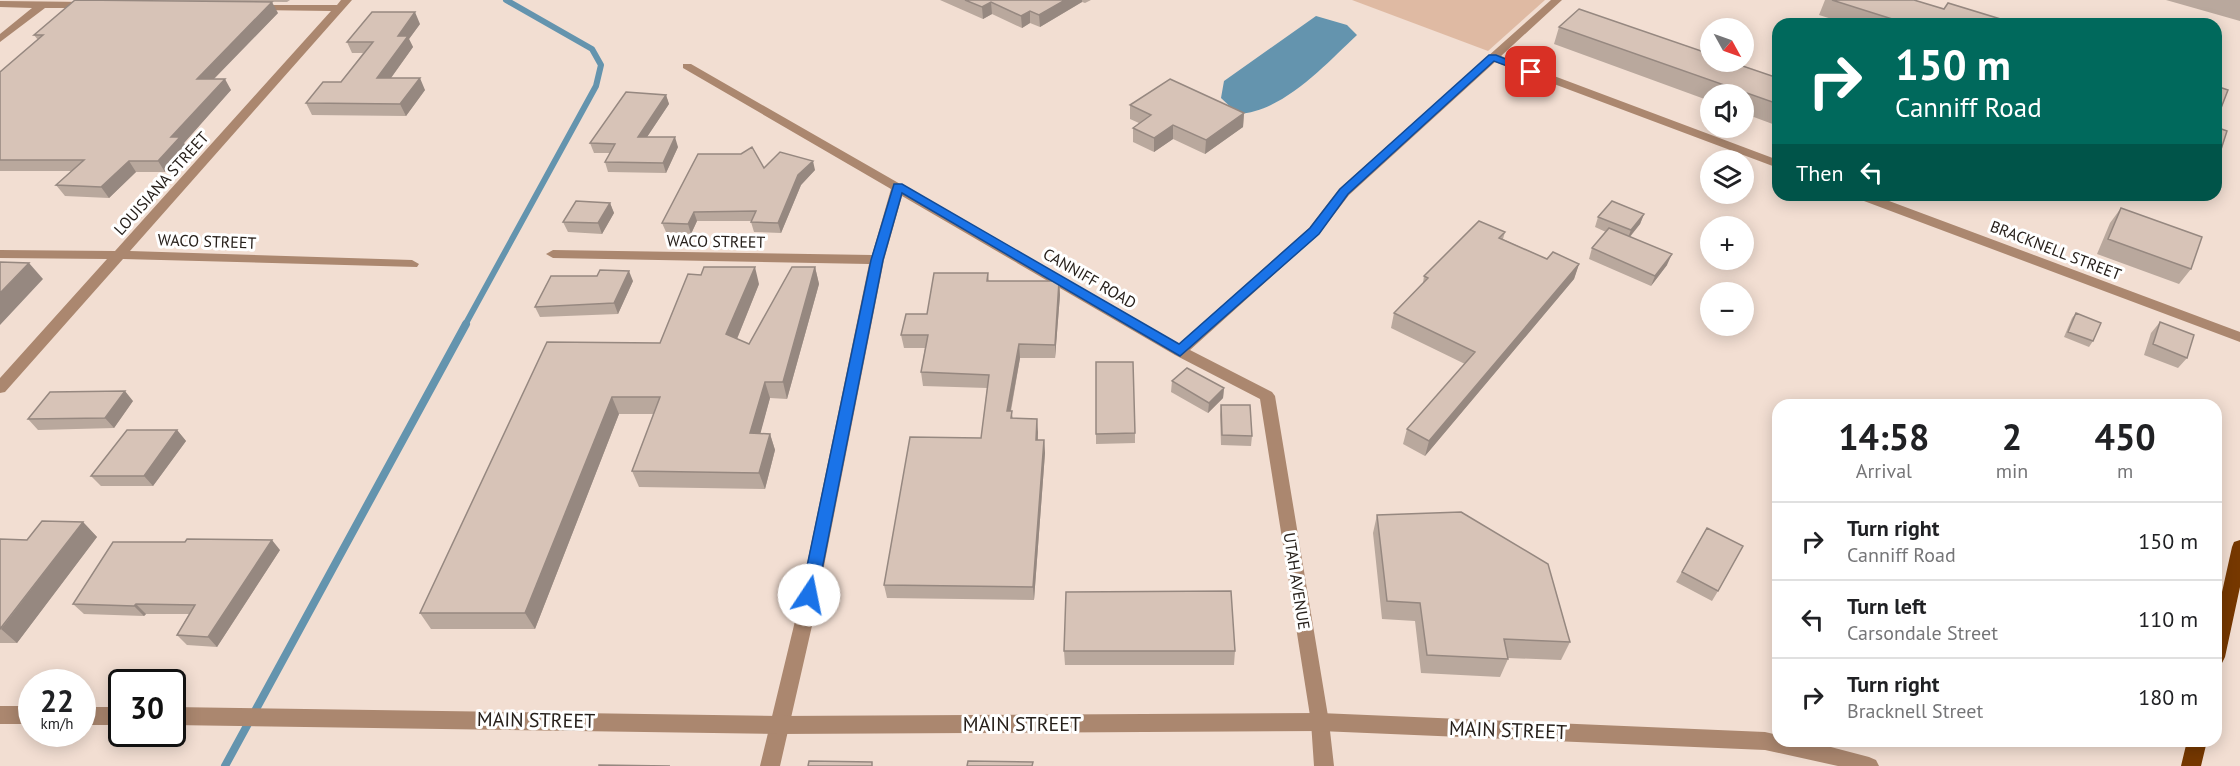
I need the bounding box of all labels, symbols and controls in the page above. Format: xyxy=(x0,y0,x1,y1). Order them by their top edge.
north arrow xyxy=(1700,18,1754,72)
map controls xyxy=(1700,18,1754,336)
text: 150 m xyxy=(1895,37,2011,92)
icon: right xyxy=(1796,42,1874,120)
pin xyxy=(1505,46,1556,97)
icon: arrive xyxy=(1514,55,1547,88)
button: sound xyxy=(1700,84,1754,138)
text: Canniff Road xyxy=(1895,90,2042,124)
street label: LOUISIANA STREET xyxy=(109,127,213,239)
button: layers xyxy=(1700,150,1754,204)
icon: left xyxy=(1855,156,1888,189)
text: Then xyxy=(1796,159,1843,187)
button: + xyxy=(1700,216,1754,270)
street label: BRACKNELL STREET xyxy=(1988,216,2124,284)
street label: WACO STREET xyxy=(157,229,257,253)
street label: WACO STREET xyxy=(667,230,766,252)
street label: CANNIFF ROAD xyxy=(1040,243,1140,313)
button: − xyxy=(1700,282,1754,336)
text: 14:58 xyxy=(1838,413,1930,460)
text: 2 xyxy=(2002,413,2022,460)
text: 450 xyxy=(2095,413,2156,460)
text: Arrival xyxy=(1856,458,1912,484)
text: min xyxy=(1996,458,2028,484)
text: m xyxy=(2117,458,2133,484)
text: Turn right xyxy=(1847,514,1939,542)
icon: right xyxy=(1796,525,1829,558)
text: 150 m xyxy=(2138,527,2198,555)
street label: UTAH AVENUE xyxy=(1279,531,1315,631)
text: Canniff Road xyxy=(1847,542,1956,568)
position arrow xyxy=(777,563,841,627)
text: Turn left xyxy=(1847,592,1927,620)
icon: left xyxy=(1796,603,1829,636)
text: 110 m xyxy=(2138,605,2198,633)
text: Carsondale Street xyxy=(1847,620,1998,646)
speed limit sign: 30 xyxy=(108,669,186,747)
text: Turn right xyxy=(1847,670,1939,698)
text: 22 xyxy=(40,681,74,720)
icon: right xyxy=(1796,681,1829,714)
text: 180 m xyxy=(2138,683,2198,711)
text: Bracknell Street xyxy=(1847,698,1983,724)
street label: MAIN STREET xyxy=(477,706,595,734)
street label: MAIN STREET xyxy=(963,711,1081,737)
text: km/h xyxy=(41,714,73,733)
street label: MAIN STREET xyxy=(1448,715,1568,745)

